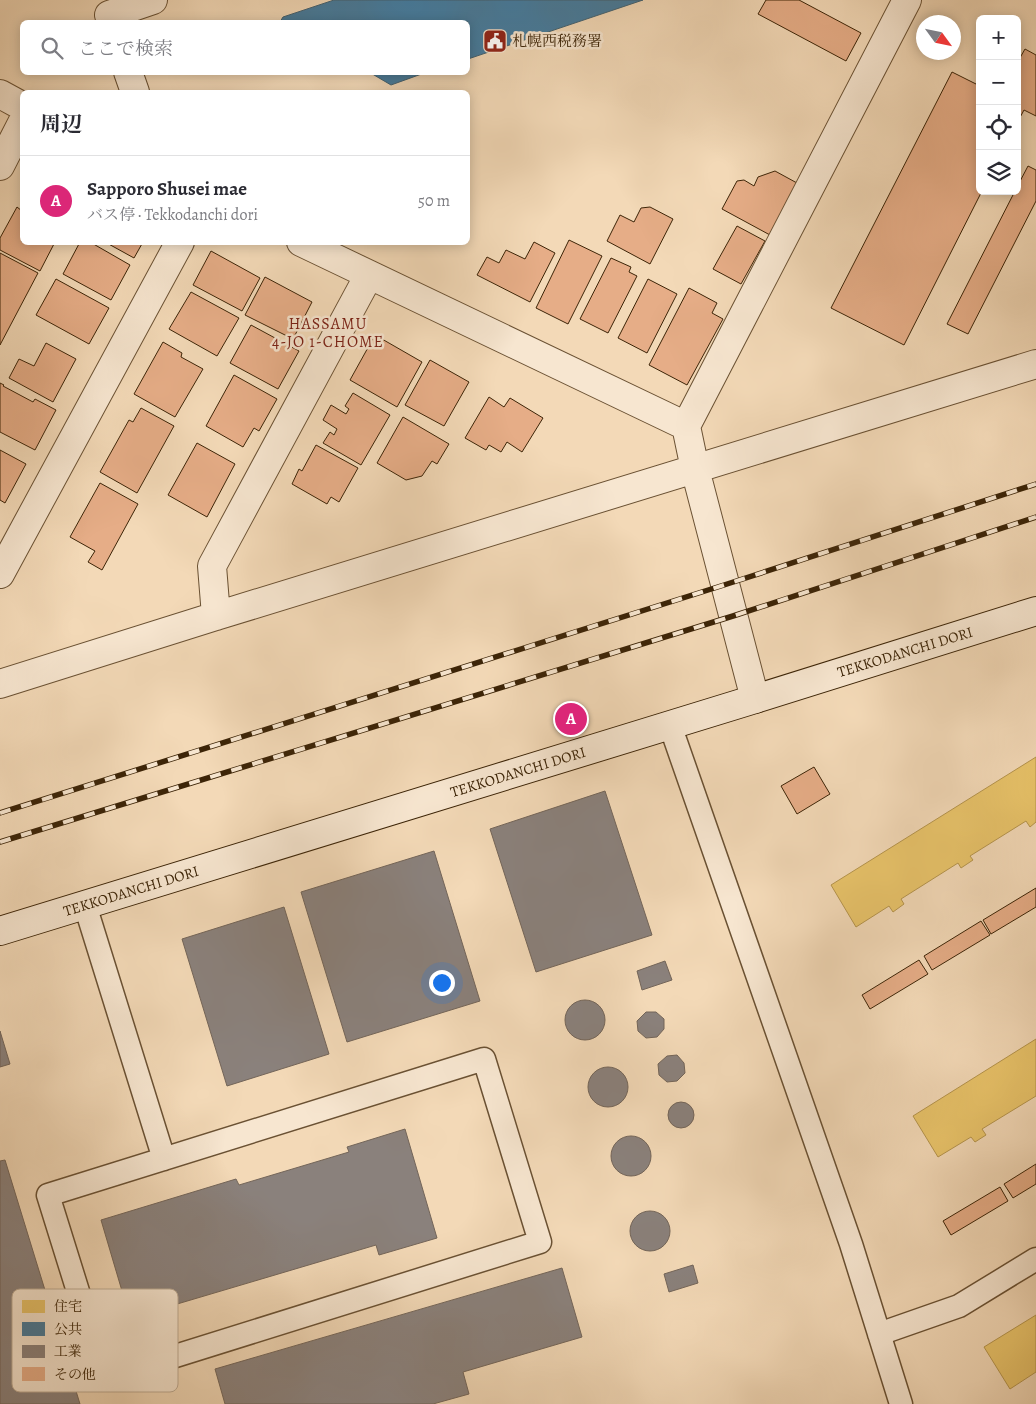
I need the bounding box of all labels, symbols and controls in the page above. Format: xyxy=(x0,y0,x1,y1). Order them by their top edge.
north arrow xyxy=(916,15,961,60)
map controls xyxy=(976,15,1021,195)
button: + xyxy=(976,15,1021,60)
search box xyxy=(20,20,470,75)
public building icon: 札幌西税務署 xyxy=(482,28,508,54)
place label: 札幌西税務署 xyxy=(512,31,602,51)
icon: search xyxy=(38,34,66,62)
text: ここで検索 xyxy=(78,36,173,62)
button: − xyxy=(976,60,1021,105)
button: locate xyxy=(976,105,1021,150)
text: 周辺 xyxy=(40,110,82,138)
button: layers xyxy=(976,150,1021,195)
text: Sapporo Shusei mae xyxy=(87,176,247,202)
text: A xyxy=(51,190,61,212)
text: 50 m xyxy=(418,190,450,212)
text: バス停 · Tekkodanchi dori xyxy=(87,204,258,226)
district label: HASSAMU 4-JO 1-CHOME xyxy=(272,313,384,353)
street label: TEKKODANCHI DORI xyxy=(835,622,975,682)
pin: A xyxy=(555,700,587,738)
street label: TEKKODANCHI DORI xyxy=(448,742,588,802)
street label: TEKKODANCHI DORI xyxy=(61,861,201,921)
your location xyxy=(429,970,455,996)
legend xyxy=(12,1289,178,1392)
text: 住宅 xyxy=(54,1297,82,1316)
text: 公共 xyxy=(54,1320,82,1339)
text: 工業 xyxy=(54,1342,82,1361)
text: その他 xyxy=(54,1365,96,1384)

